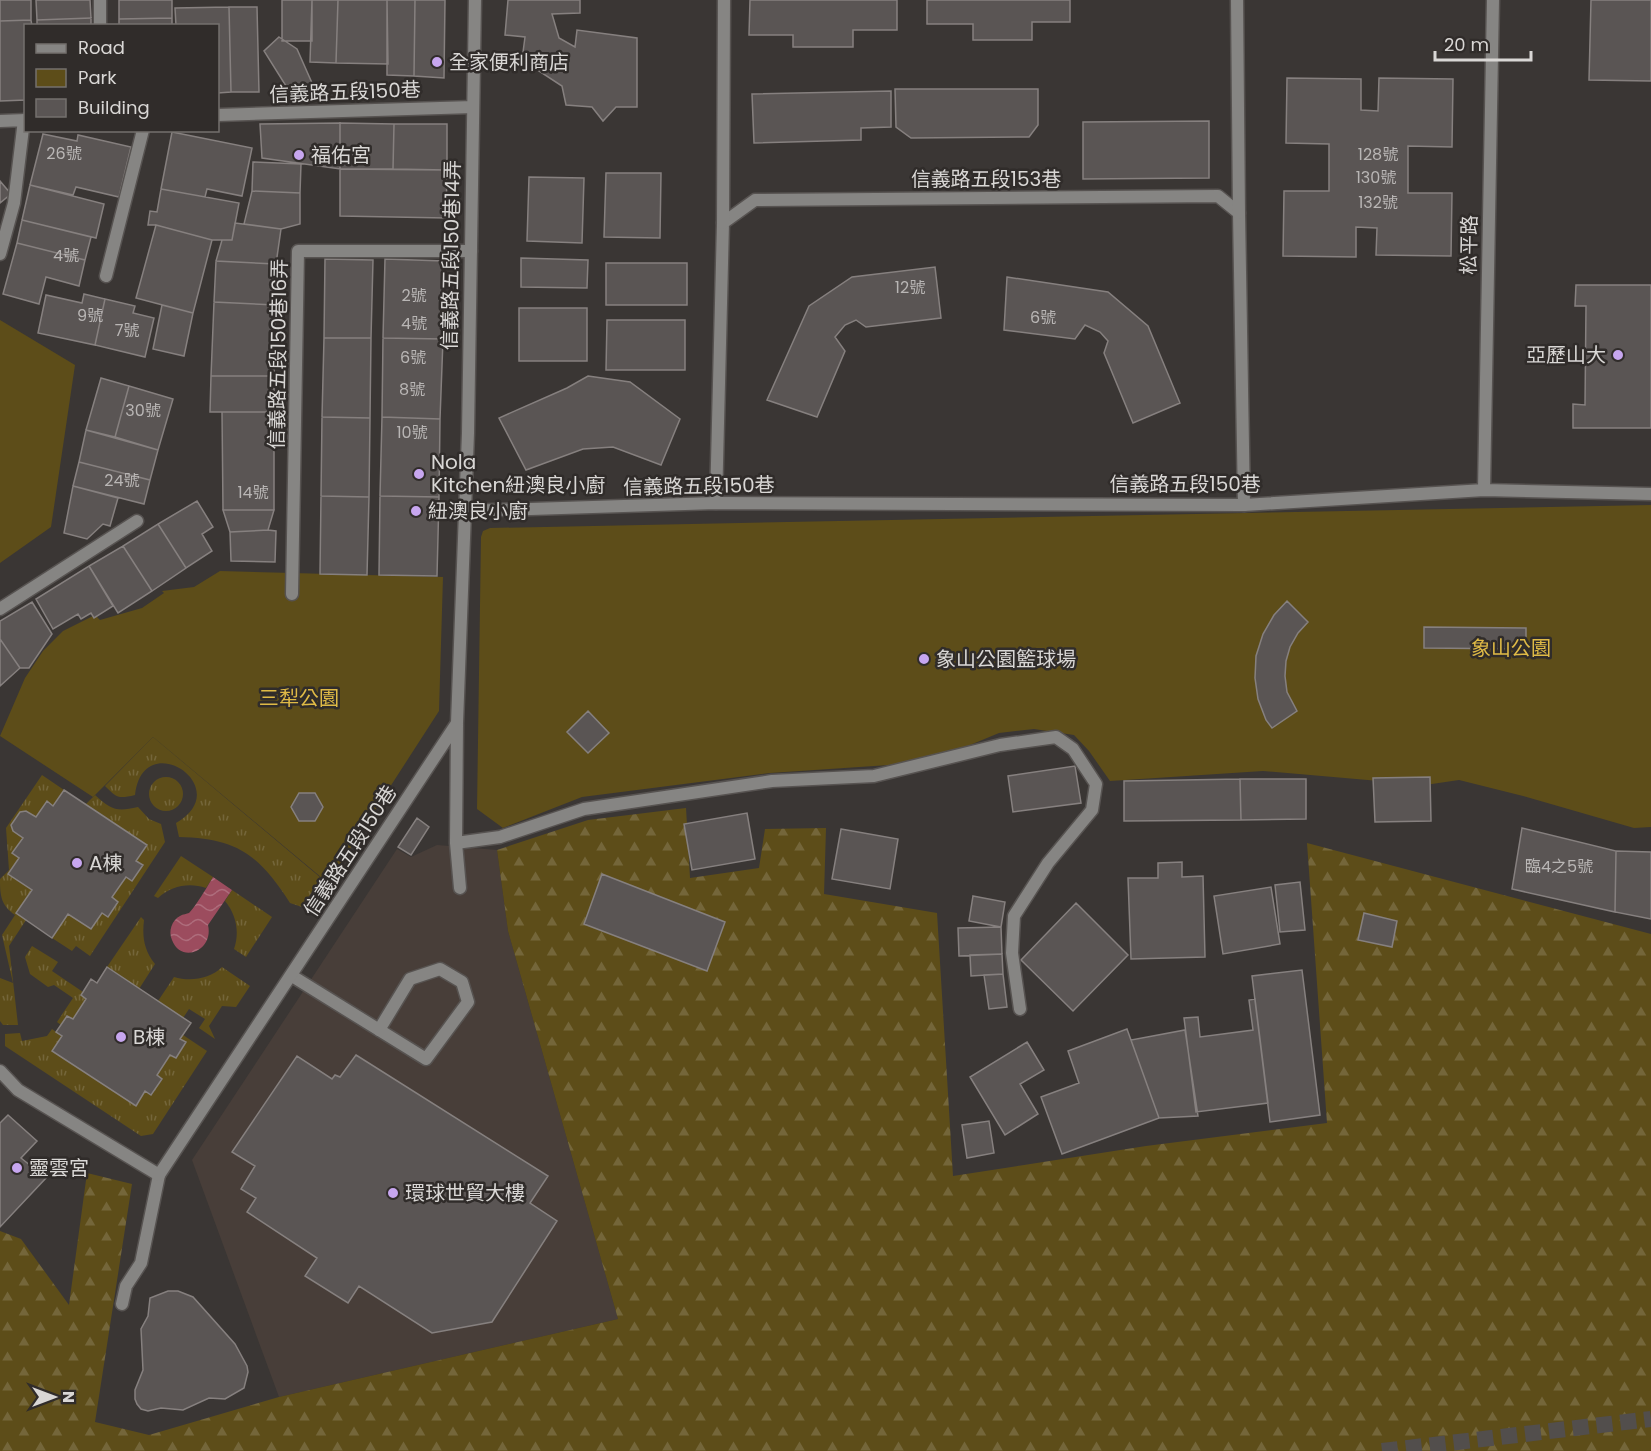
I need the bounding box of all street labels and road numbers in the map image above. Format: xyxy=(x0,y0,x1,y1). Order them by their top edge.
street label: 信義路五段150巷 xyxy=(269,75,421,109)
street label: 信義路五段150巷14弄 xyxy=(435,160,467,350)
street label: 信義路五段153巷 xyxy=(911,165,1061,193)
street label: 松平路 xyxy=(1454,215,1484,275)
street label: 信義路五段150巷16弄 xyxy=(262,258,294,450)
street label: 信義路五段150巷 xyxy=(1109,470,1261,498)
street label: 信義路五段150巷 xyxy=(623,471,775,501)
street label: 信義路五段150巷 xyxy=(297,780,403,922)

